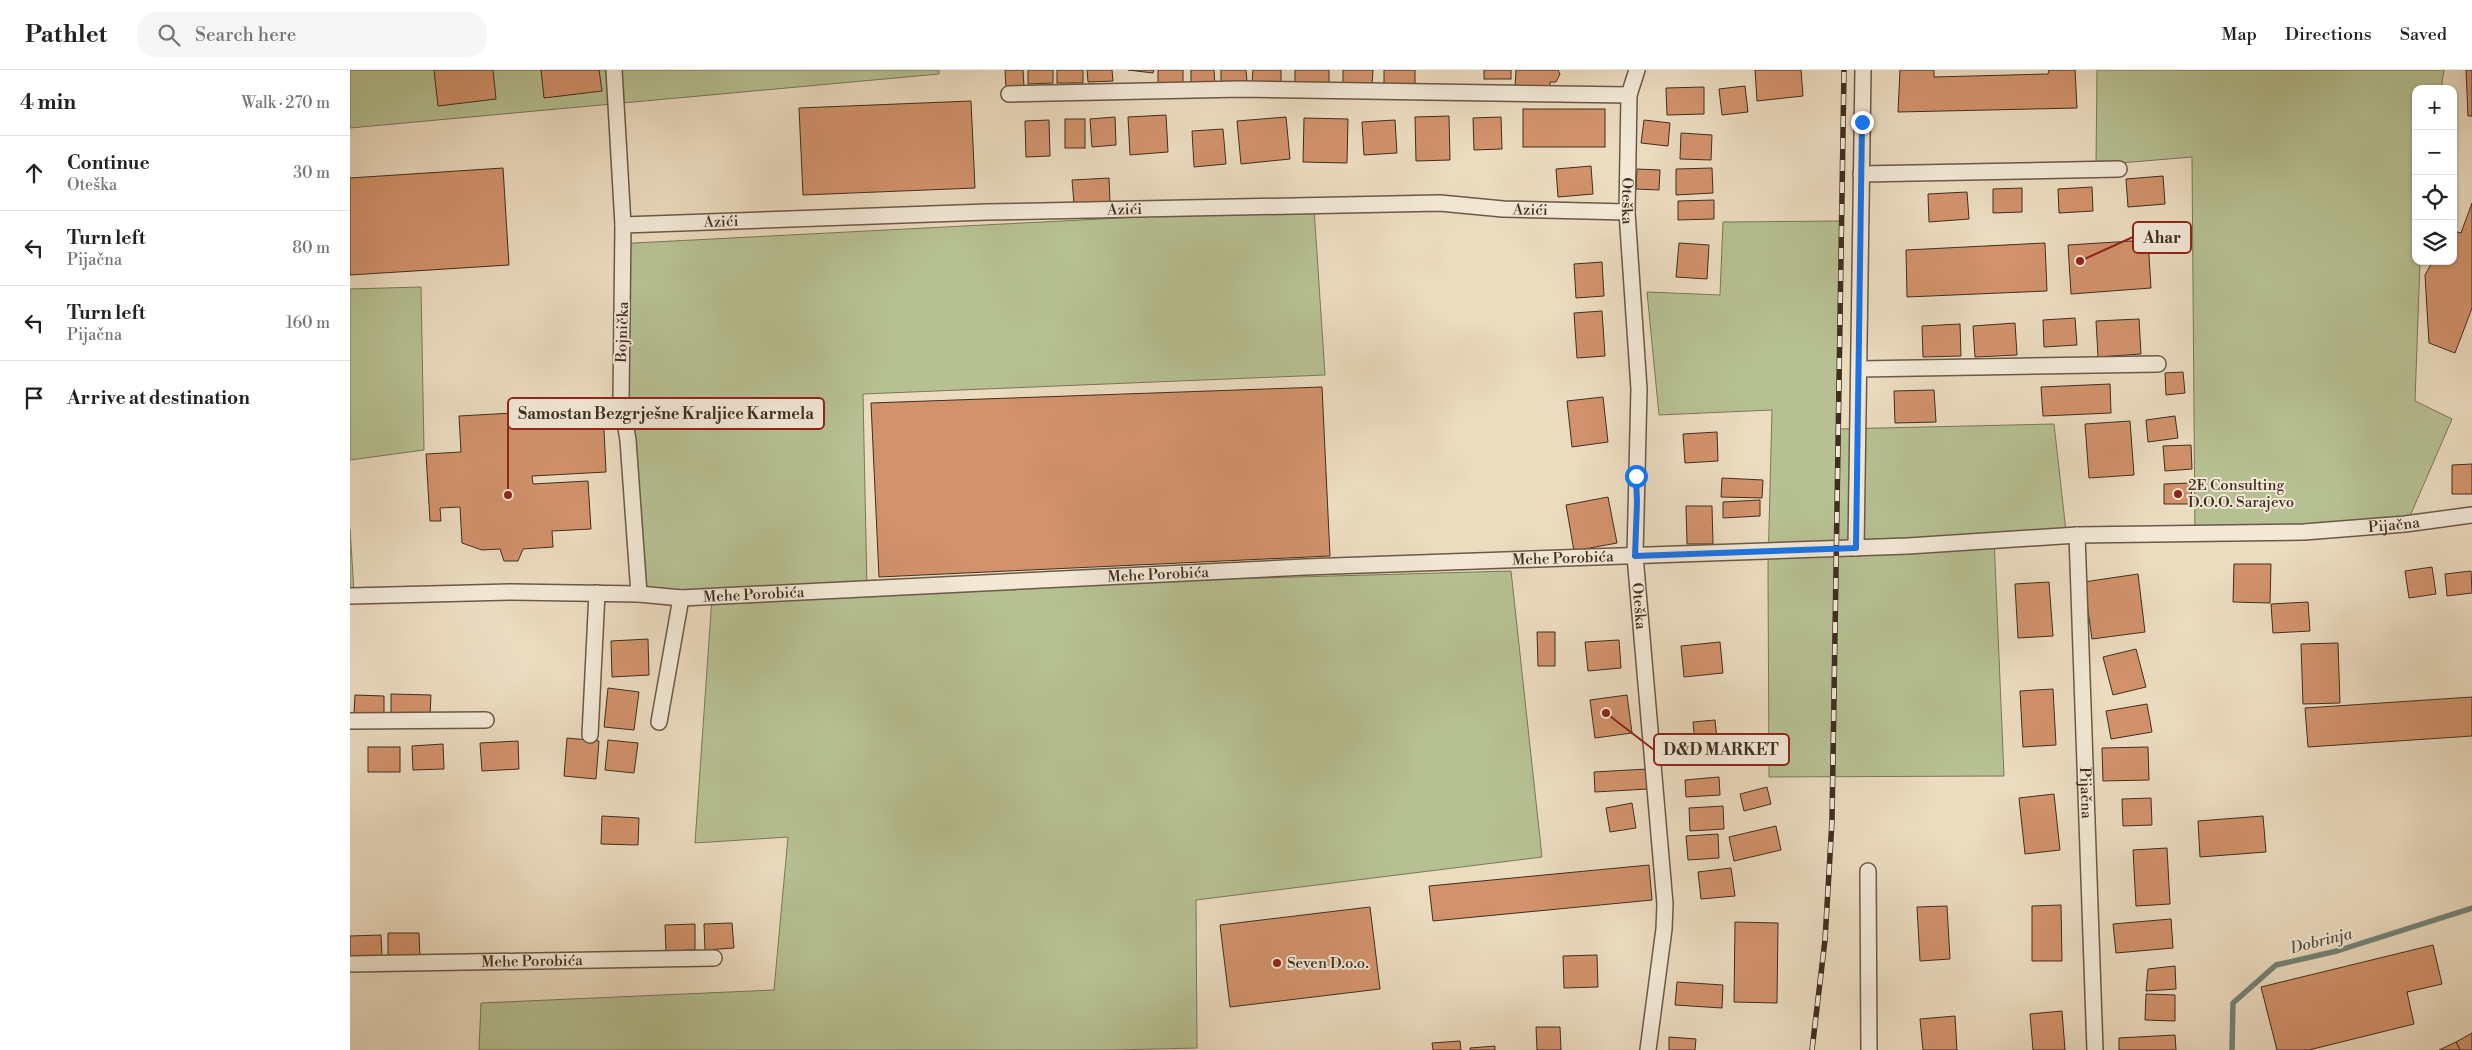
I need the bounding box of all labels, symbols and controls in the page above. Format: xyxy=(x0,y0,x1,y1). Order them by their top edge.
search box xyxy=(137,12,487,57)
text: Pathlet xyxy=(25,20,107,50)
icon: search xyxy=(155,21,183,49)
text: Search here xyxy=(195,23,296,47)
text: Map xyxy=(2221,23,2257,46)
text: Directions xyxy=(2285,23,2372,46)
text: Saved xyxy=(2400,23,2447,46)
map controls xyxy=(2412,85,2457,265)
button: + xyxy=(2412,85,2457,130)
text: 4 min xyxy=(20,90,76,116)
text: Walk · 270 m xyxy=(241,93,330,113)
route end xyxy=(1851,111,1874,134)
button: − xyxy=(2412,130,2457,175)
text: Continue xyxy=(67,151,150,175)
icon: ahead xyxy=(20,159,48,187)
text: 30 m xyxy=(293,163,330,183)
text: Oteška xyxy=(67,175,117,195)
button: locate xyxy=(2412,175,2457,220)
street label: Oteška xyxy=(1617,177,1637,225)
street label: Azići xyxy=(1106,200,1142,220)
street label: Azići xyxy=(1512,200,1548,220)
street label: Azići xyxy=(702,212,739,232)
button: layers xyxy=(2412,220,2457,265)
callout: Ahar xyxy=(2133,222,2191,253)
text: Turn left xyxy=(67,226,146,250)
text: Ahar xyxy=(2142,228,2181,248)
icon: left xyxy=(20,234,48,262)
text: 80 m xyxy=(292,238,330,258)
text: Pijačna xyxy=(67,250,122,270)
text: Turn left xyxy=(67,301,146,325)
street label: Bojnička xyxy=(612,301,633,364)
icon: left xyxy=(20,309,48,337)
text: 160 m xyxy=(286,313,330,333)
text: Pijačna xyxy=(67,325,122,345)
icon: arrive xyxy=(20,384,48,412)
text: Arrive at destination xyxy=(67,386,250,410)
callout: Samostan Bezgrješne Kraljice Karmela xyxy=(508,398,824,429)
text: Samostan Bezgrješne Kraljice Karmela xyxy=(518,404,814,424)
route start xyxy=(1625,465,1648,488)
place label: 2E Consulting D.O.O. Sarajevo xyxy=(2188,476,2294,512)
marker: 2E Consulting D.O.O. Sarajevo xyxy=(2172,488,2184,500)
street label: Pijačna xyxy=(2368,513,2421,537)
street label: Mehe Porobića xyxy=(1512,547,1614,570)
street label: Mehe Porobića xyxy=(1107,563,1210,587)
street label: Oteška xyxy=(1627,582,1650,631)
street label: Mehe Porobića xyxy=(702,583,805,607)
callout: D&D MARKET xyxy=(1654,734,1789,765)
text: D&D MARKET xyxy=(1663,740,1779,760)
street label: Pijačna xyxy=(2075,767,2096,819)
water label: Dobrinja xyxy=(2287,924,2355,959)
street label: Mehe Porobića xyxy=(481,951,583,972)
place label: Seven D.o.o. xyxy=(1287,954,1369,973)
marker: Seven D.o.o. xyxy=(1271,957,1283,969)

